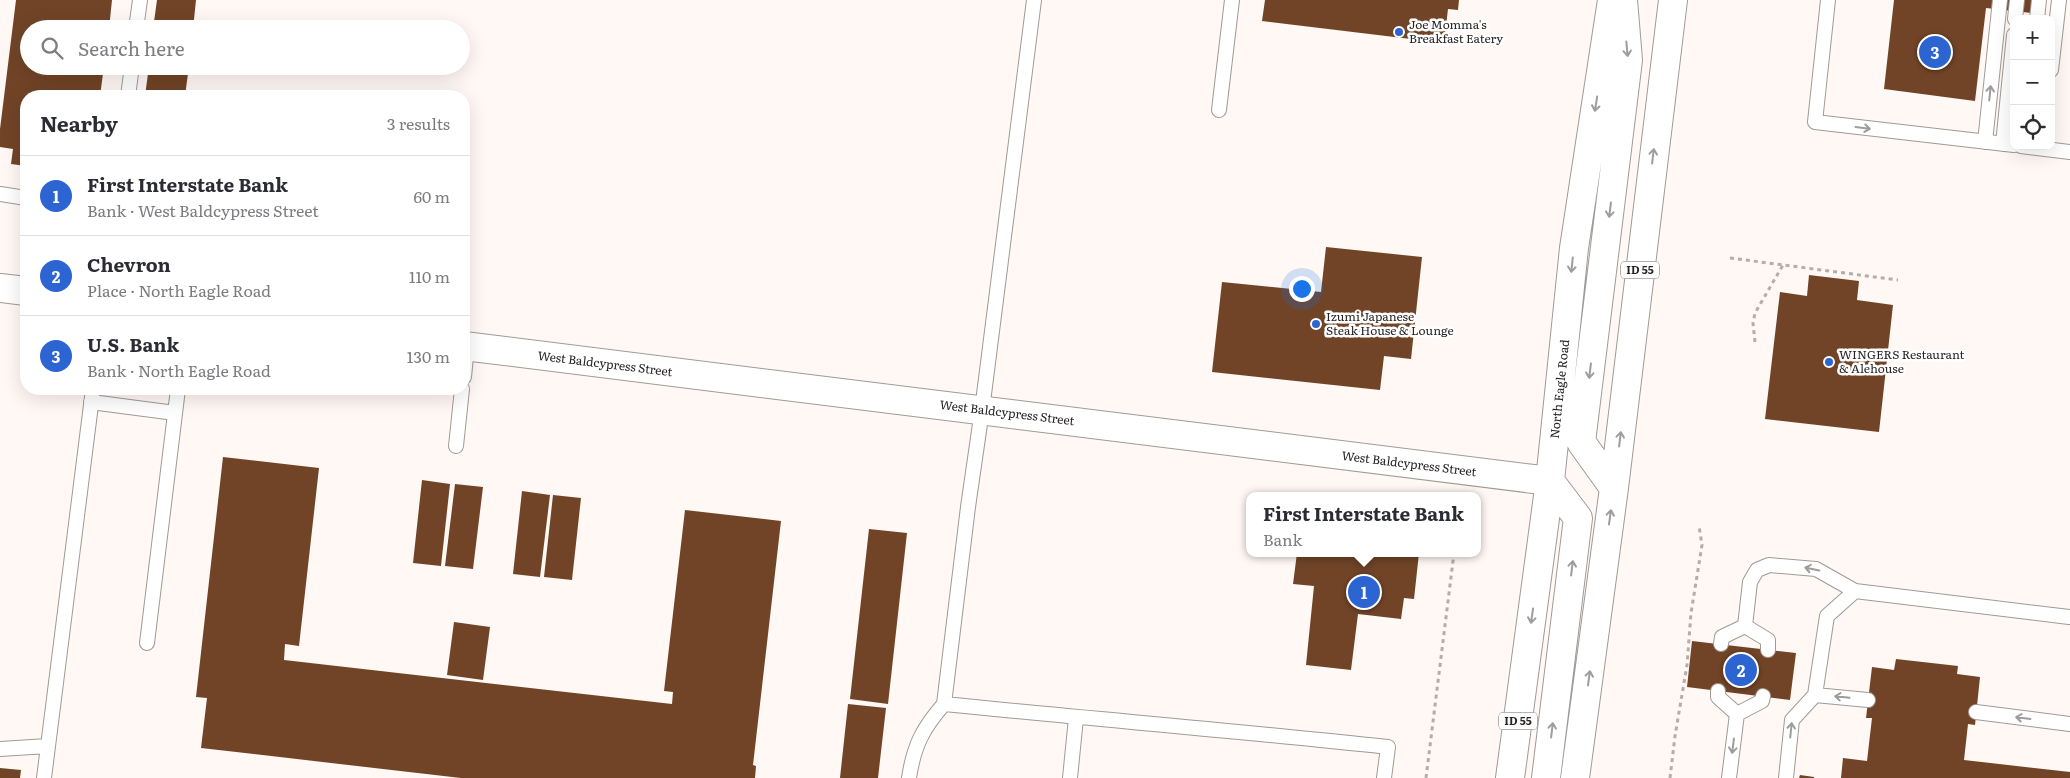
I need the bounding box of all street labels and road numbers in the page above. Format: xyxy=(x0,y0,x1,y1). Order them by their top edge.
road number: ID 55 xyxy=(1621,262,1659,278)
street label: North Eagle Road xyxy=(1545,338,1573,439)
street label: West Baldcypress Street xyxy=(537,346,674,380)
street label: West Baldcypress Street xyxy=(939,395,1076,429)
street label: West Baldcypress Street xyxy=(1341,446,1478,480)
road number: ID 55 xyxy=(1499,712,1537,729)

